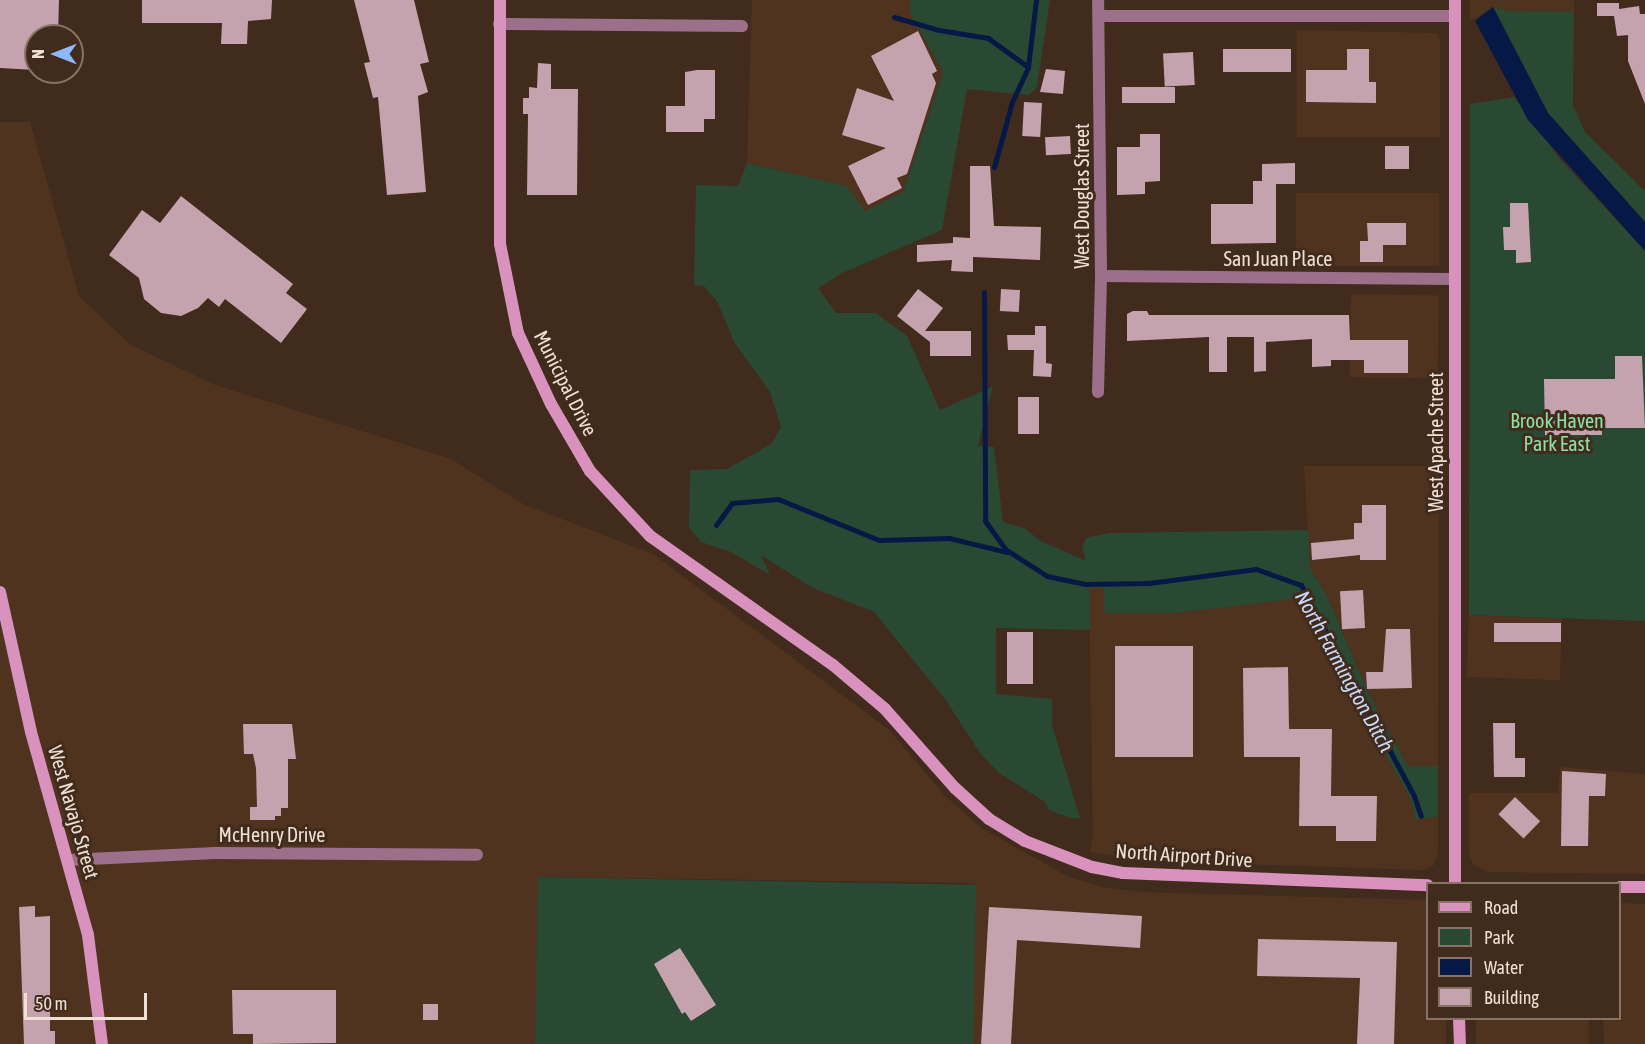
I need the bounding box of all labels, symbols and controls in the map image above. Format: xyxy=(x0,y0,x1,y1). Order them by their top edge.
north arrow xyxy=(24,24,84,84)
text: N xyxy=(29,49,47,59)
street label: West Douglas Street xyxy=(1069,123,1093,269)
street label: San Juan Place xyxy=(1224,246,1332,270)
street label: Municipal Drive xyxy=(529,326,603,440)
street label: West Apache Street xyxy=(1423,372,1447,512)
park label: Brook Haven Park East xyxy=(1510,409,1604,456)
water label: North Farmington Ditch xyxy=(1290,586,1400,756)
street label: West Navajo Street xyxy=(44,743,104,881)
street label: McHenry Drive xyxy=(219,822,325,846)
street label: North Airport Drive xyxy=(1115,838,1253,872)
legend xyxy=(1426,882,1621,1020)
text: Road xyxy=(1484,897,1518,918)
text: Park xyxy=(1484,927,1514,948)
text: Water xyxy=(1484,957,1523,978)
scale bar xyxy=(27,981,150,1019)
text: Building xyxy=(1484,987,1539,1008)
text: 50 m xyxy=(35,993,67,1014)

